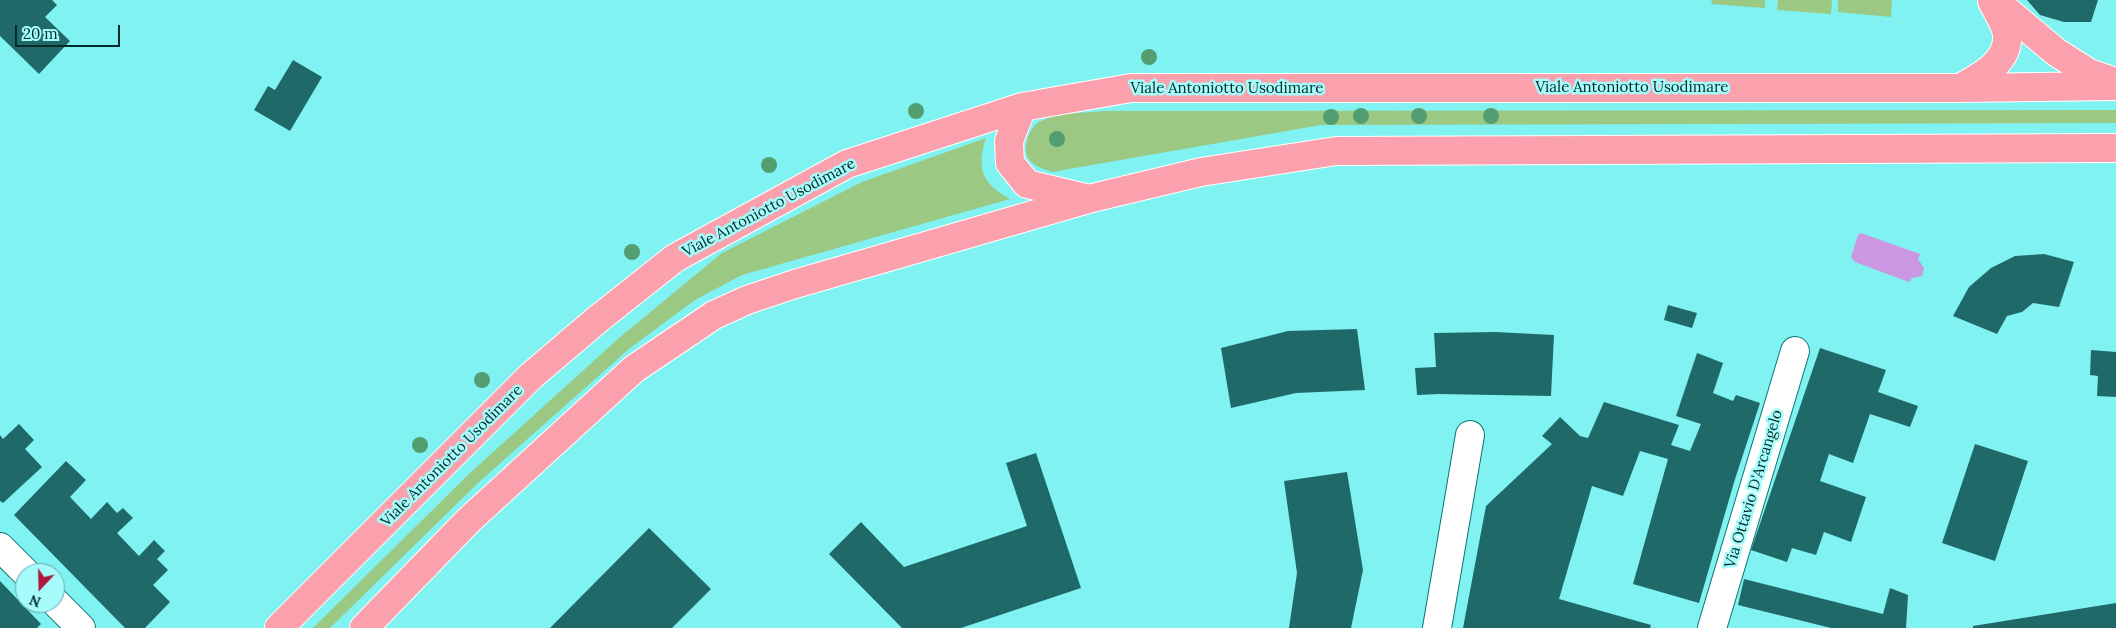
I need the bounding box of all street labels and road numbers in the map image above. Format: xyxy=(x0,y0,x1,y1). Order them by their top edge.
street label: Viale Antoniotto Usodimare xyxy=(1536,79,1728,97)
street label: Viale Antoniotto Usodimare xyxy=(1131,80,1323,98)
street label: Viale Antoniotto Usodimare xyxy=(680,155,858,261)
street label: Viale Antoniotto Usodimare xyxy=(377,381,527,531)
street label: Via Ottavio D'Arcangelo xyxy=(1721,408,1787,570)

